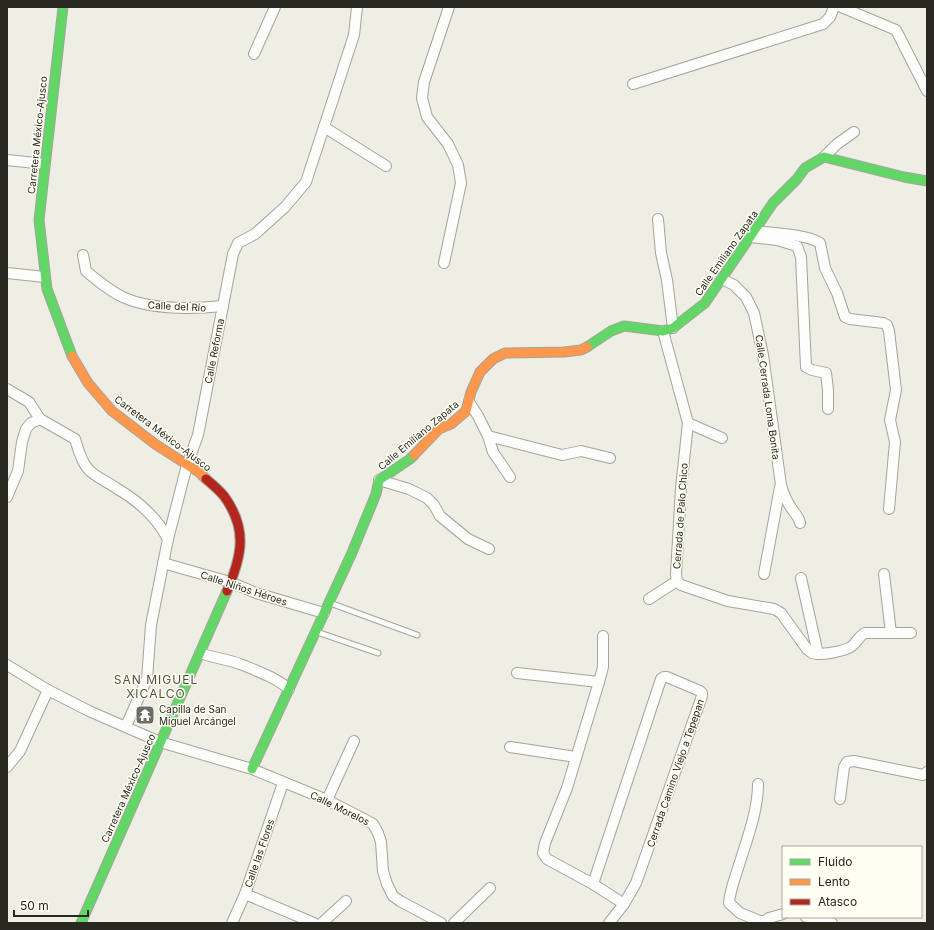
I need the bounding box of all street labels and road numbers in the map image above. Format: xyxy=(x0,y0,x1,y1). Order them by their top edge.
street label: Carretera México-Ajusco xyxy=(25,76,49,194)
street label: Calle Emiliano Zapata xyxy=(692,208,760,298)
street label: Calle del Río xyxy=(147,298,207,314)
street label: Calle Reforma xyxy=(202,317,226,385)
street label: Calle Cerrada Loma Bonita xyxy=(753,334,783,460)
street label: Carretera México-Ajusco xyxy=(112,393,214,473)
street label: Calle Emiliano Zapata xyxy=(375,398,461,472)
street label: Cerrada de Palo Chico xyxy=(670,463,690,569)
street label: Calle Niños Héroes xyxy=(199,568,289,608)
street label: Cerrada Camino Viejo a Tepepan xyxy=(644,697,706,849)
street label: Carretera México-Ajusco xyxy=(98,732,158,844)
street label: Calle Morelos xyxy=(308,788,372,828)
street label: Calle las Flores xyxy=(242,817,276,889)

